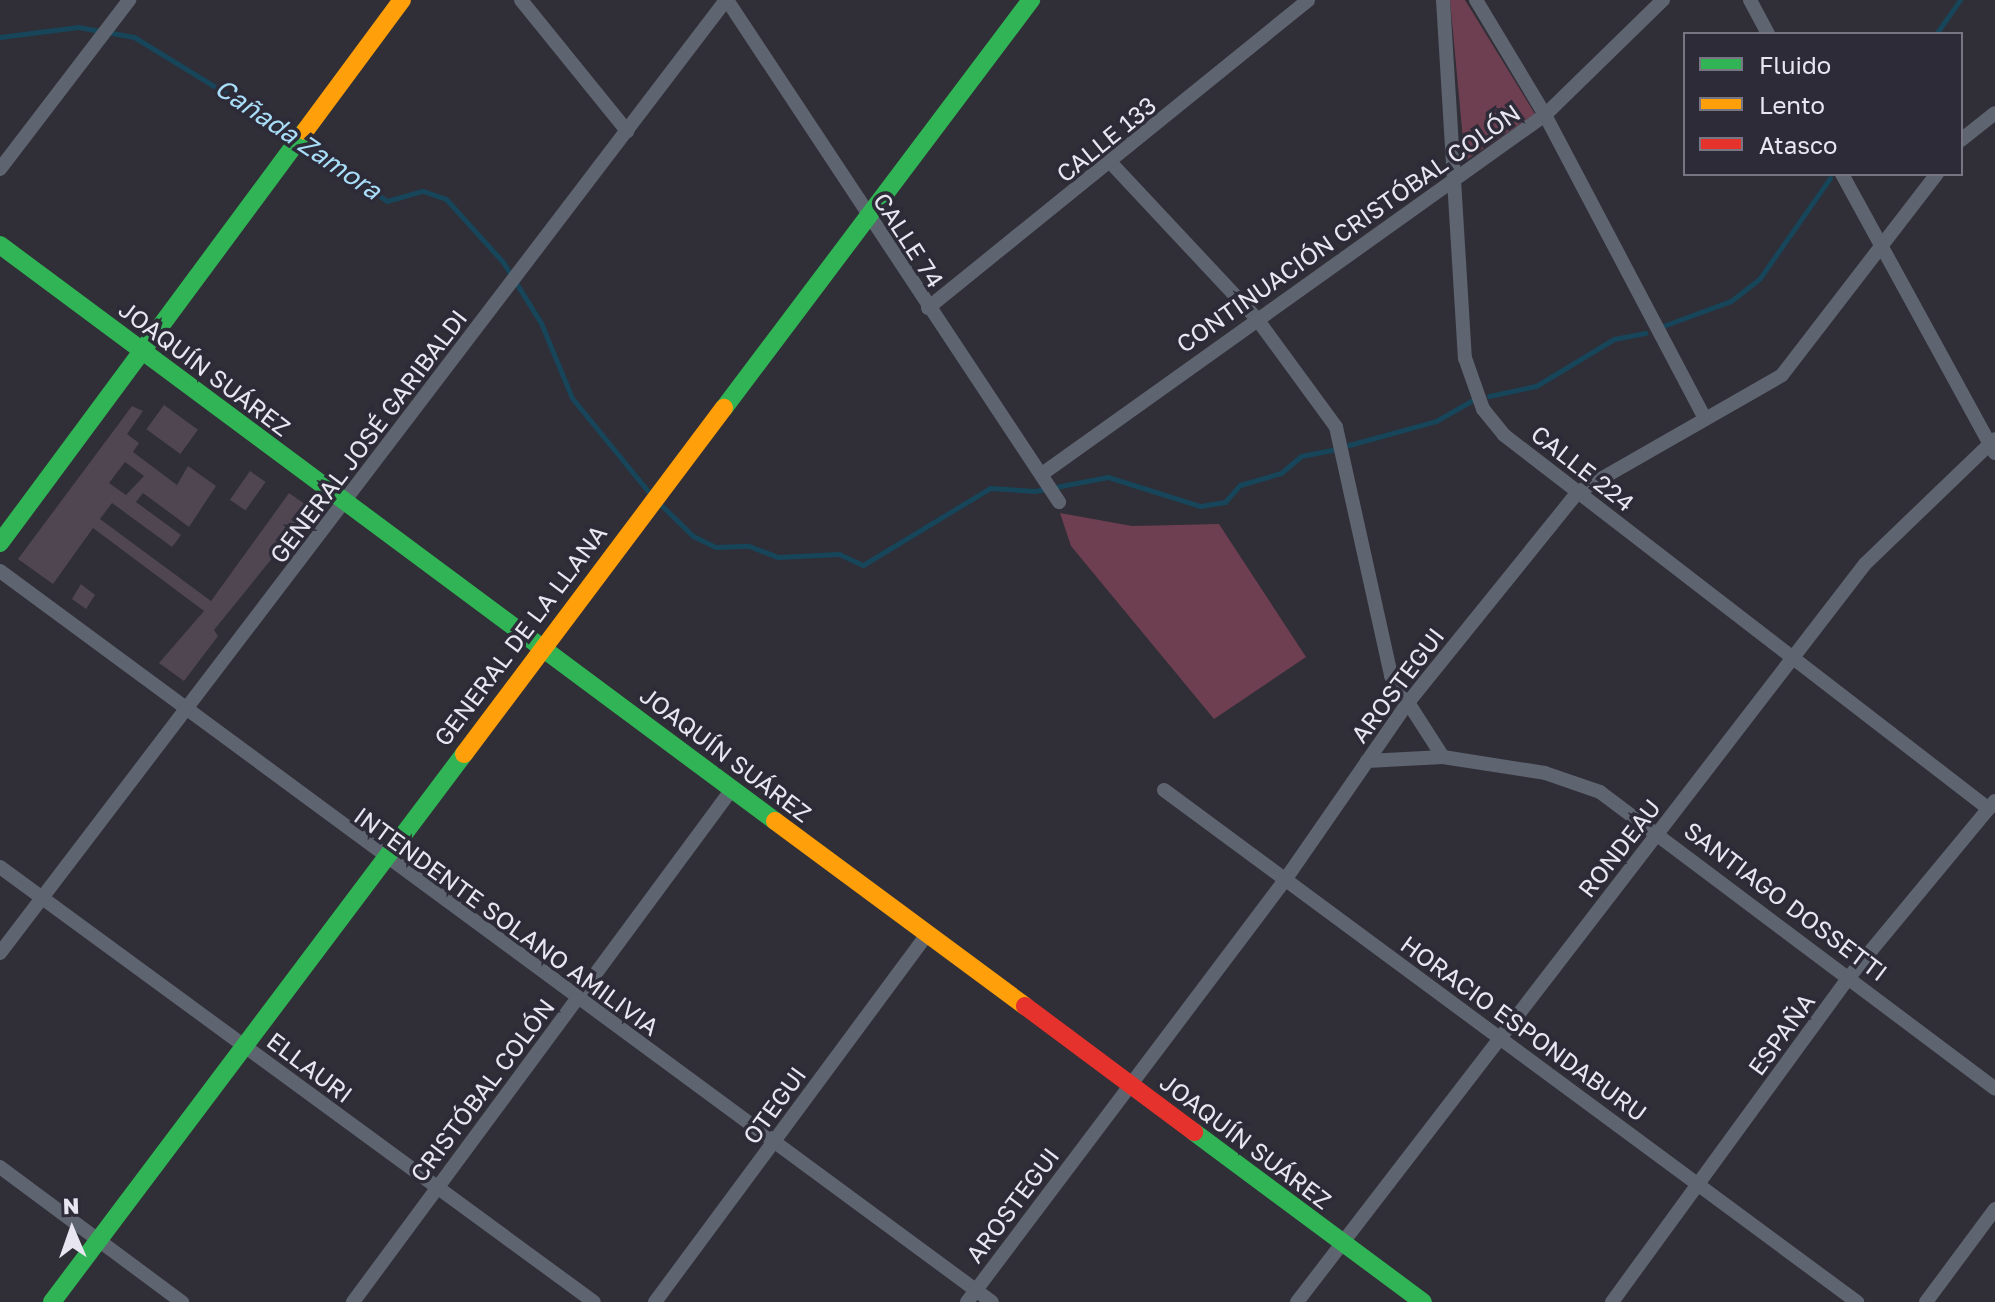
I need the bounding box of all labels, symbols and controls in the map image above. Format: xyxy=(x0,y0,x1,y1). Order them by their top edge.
legend xyxy=(1683,32,1963,176)
text: Fluido xyxy=(1759,50,1831,79)
water label: Cañada Zamora xyxy=(209,72,387,206)
street label: CALLE 133 xyxy=(1050,90,1162,188)
text: Lento xyxy=(1759,90,1825,119)
street label: CONTINUACIÓN CRISTÓBAL COLÓN xyxy=(1171,98,1525,358)
text: Atasco xyxy=(1759,130,1837,159)
street label: CALLE 74 xyxy=(868,187,950,293)
street label: JOAQUÍN SUÁREZ xyxy=(114,294,296,442)
street label: GENERAL JOSÉ GARIBALDI xyxy=(263,304,473,568)
street label: CALLE 224 xyxy=(1526,419,1640,517)
street label: GENERAL DE LA LLANA xyxy=(428,519,612,751)
street label: AROSTEGUI xyxy=(1344,622,1450,748)
street label: JOAQUÍN SUÁREZ xyxy=(635,680,817,828)
street label: RONDEAU xyxy=(1572,793,1666,903)
street label: INTENDENTE SOLANO AMILIVIA xyxy=(349,801,665,1041)
street label: SANTIAGO DOSSETTI xyxy=(1679,815,1893,987)
street label: HORACIO ESPONDABURU xyxy=(1395,929,1653,1127)
street label: ESPAÑA xyxy=(1742,987,1820,1081)
street label: CRISTÓBAL COLÓN xyxy=(404,993,560,1187)
street label: ELLAURI xyxy=(262,1026,358,1108)
street label: OTEGUI xyxy=(736,1061,812,1149)
street label: JOAQUÍN SUÁREZ xyxy=(1155,1067,1337,1215)
street label: AROSTEGUI xyxy=(959,1142,1065,1268)
north arrow xyxy=(32,1190,112,1270)
text: N xyxy=(62,1192,80,1219)

